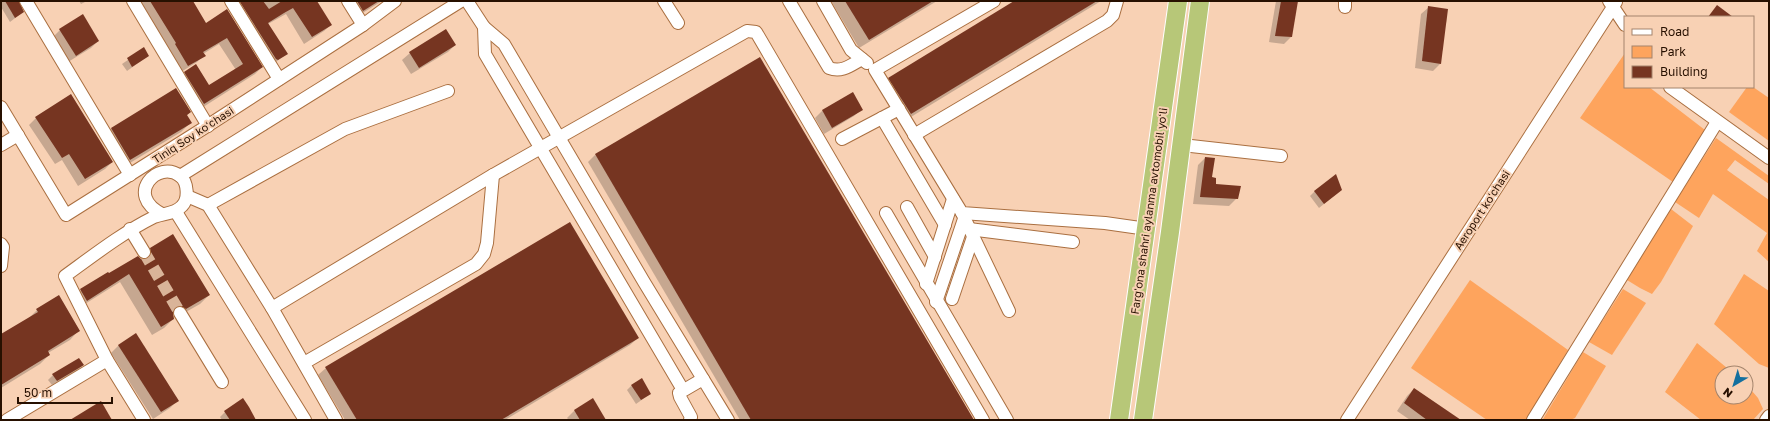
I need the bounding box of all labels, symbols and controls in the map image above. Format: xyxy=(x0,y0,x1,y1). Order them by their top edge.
legend xyxy=(1624,16,1754,88)
text: Road xyxy=(1660,24,1689,39)
text: Park xyxy=(1660,44,1686,59)
text: Building xyxy=(1660,64,1708,79)
street label: Tiniq Soy koʻchasi xyxy=(150,103,236,166)
street label: Fargʻona shahri aylanma avtomobil yoʻli xyxy=(1128,107,1169,315)
street label: Aeroport koʻchasi xyxy=(1451,167,1512,252)
north arrow xyxy=(1714,365,1754,405)
scale bar xyxy=(18,379,112,405)
text: 50 m xyxy=(24,385,52,400)
text: N xyxy=(1720,386,1735,401)

